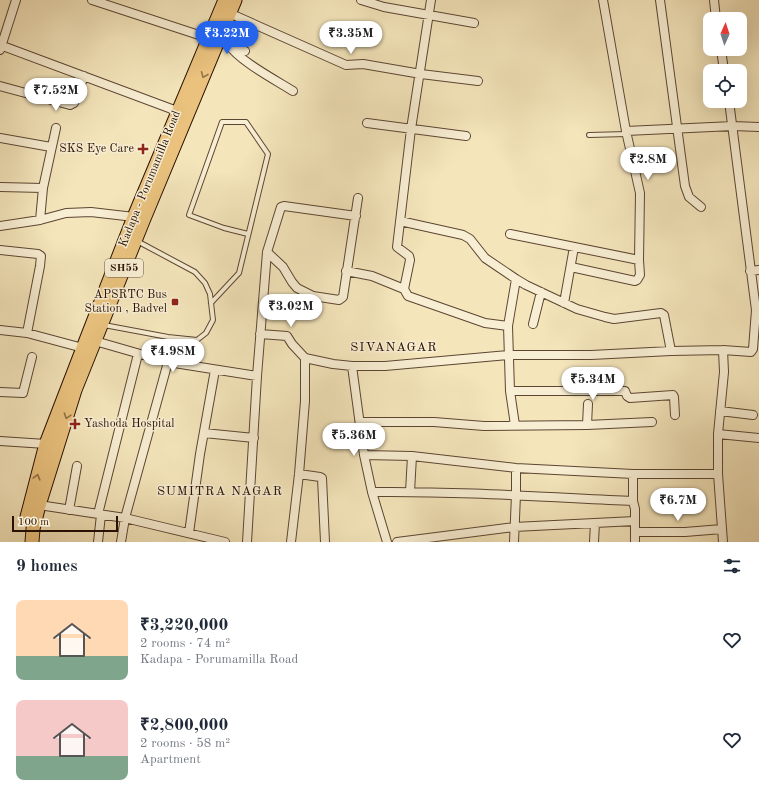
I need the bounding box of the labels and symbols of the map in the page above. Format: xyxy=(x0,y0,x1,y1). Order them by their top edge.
north arrow xyxy=(703,12,747,56)
pin: ₹3.22M xyxy=(194,21,260,55)
pin: ₹3.35M xyxy=(318,21,384,55)
one-way arrow xyxy=(200,71,208,78)
pin: ₹7.52M xyxy=(23,78,89,112)
street label: Kadapa - Porumamilla Road xyxy=(117,109,183,249)
place label: SKS Eye Care xyxy=(59,143,134,155)
marker: SKS Eye Care xyxy=(137,143,149,155)
pin: ₹2.8M xyxy=(620,147,676,181)
road number: SH55 xyxy=(105,259,143,277)
place label: APSRTC Bus Station , Badvel xyxy=(84,289,167,315)
pin: ₹3.02M xyxy=(258,294,324,328)
marker: APSRTC Bus Station , Badvel xyxy=(170,297,180,307)
pin: ₹4.98M xyxy=(140,339,206,373)
district label: SIVANAGAR xyxy=(350,341,438,354)
pin: ₹5.34M xyxy=(560,367,626,401)
one-way arrow xyxy=(63,413,72,420)
marker: Yashoda Hospital xyxy=(69,418,81,430)
place label: Yashoda Hospital xyxy=(84,418,175,430)
pin: ₹5.36M xyxy=(321,423,387,457)
one-way arrow xyxy=(32,473,41,480)
district label: SUMITRA NAGAR xyxy=(157,485,283,498)
pin: ₹6.7M xyxy=(650,488,706,522)
scale bar xyxy=(12,514,118,533)

